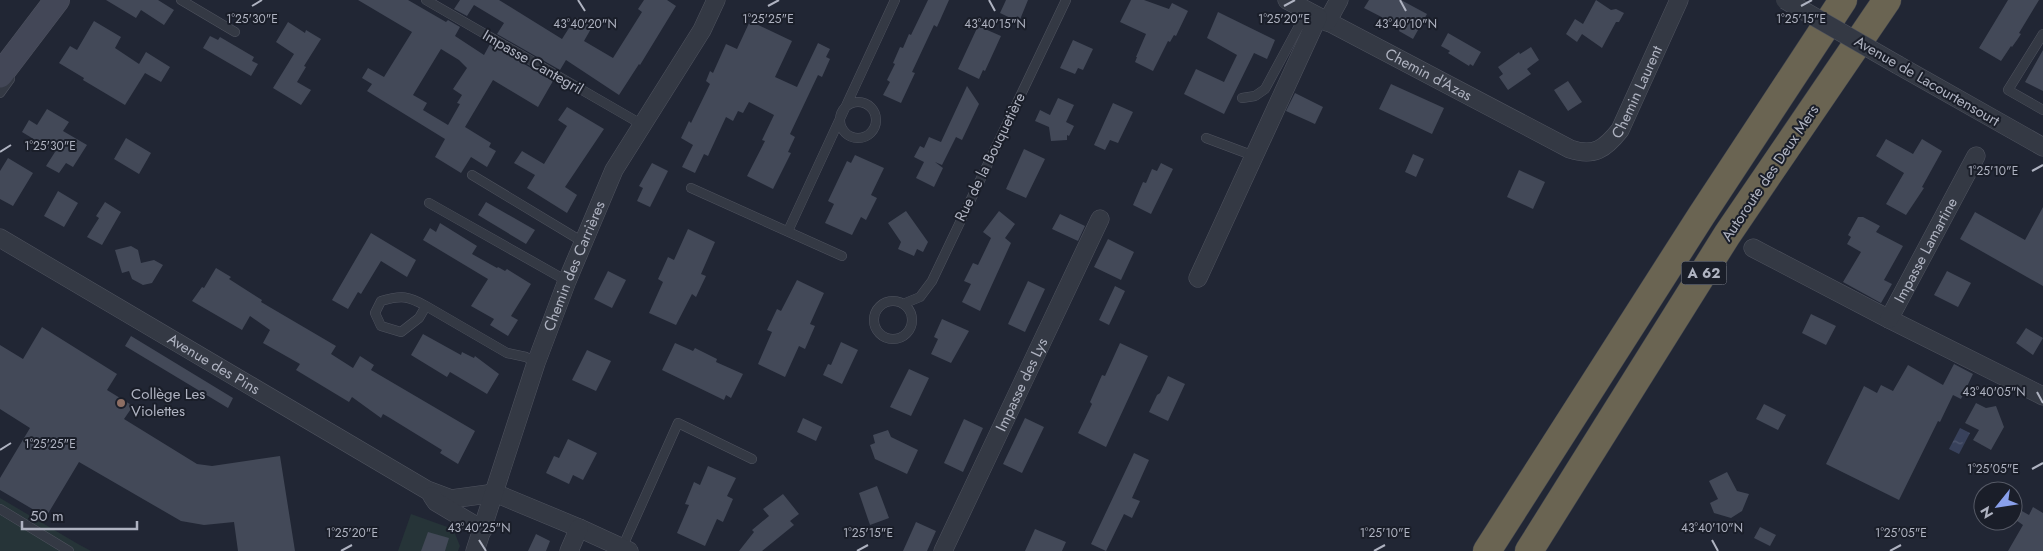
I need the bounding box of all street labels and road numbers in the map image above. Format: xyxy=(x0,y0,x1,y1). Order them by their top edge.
street label: Impasse Cantegril xyxy=(478,24,588,100)
street label: Avenue de Lacourtensourt xyxy=(1850,30,2004,132)
street label: Chemin Laurent xyxy=(1606,42,1668,143)
street label: Chemin d'Azas xyxy=(1381,43,1476,106)
street label: Rue de la Bouquetière xyxy=(949,89,1031,225)
street label: Autoroute des Deux Mers xyxy=(1716,100,1824,246)
street label: Impasse Lamartine xyxy=(1889,193,1963,307)
street label: Chemin des Carrières xyxy=(538,197,611,334)
road number: A 62 xyxy=(1682,262,1726,284)
street label: Avenue des Pins xyxy=(163,328,264,400)
street label: Impasse des Lys xyxy=(990,334,1053,435)

